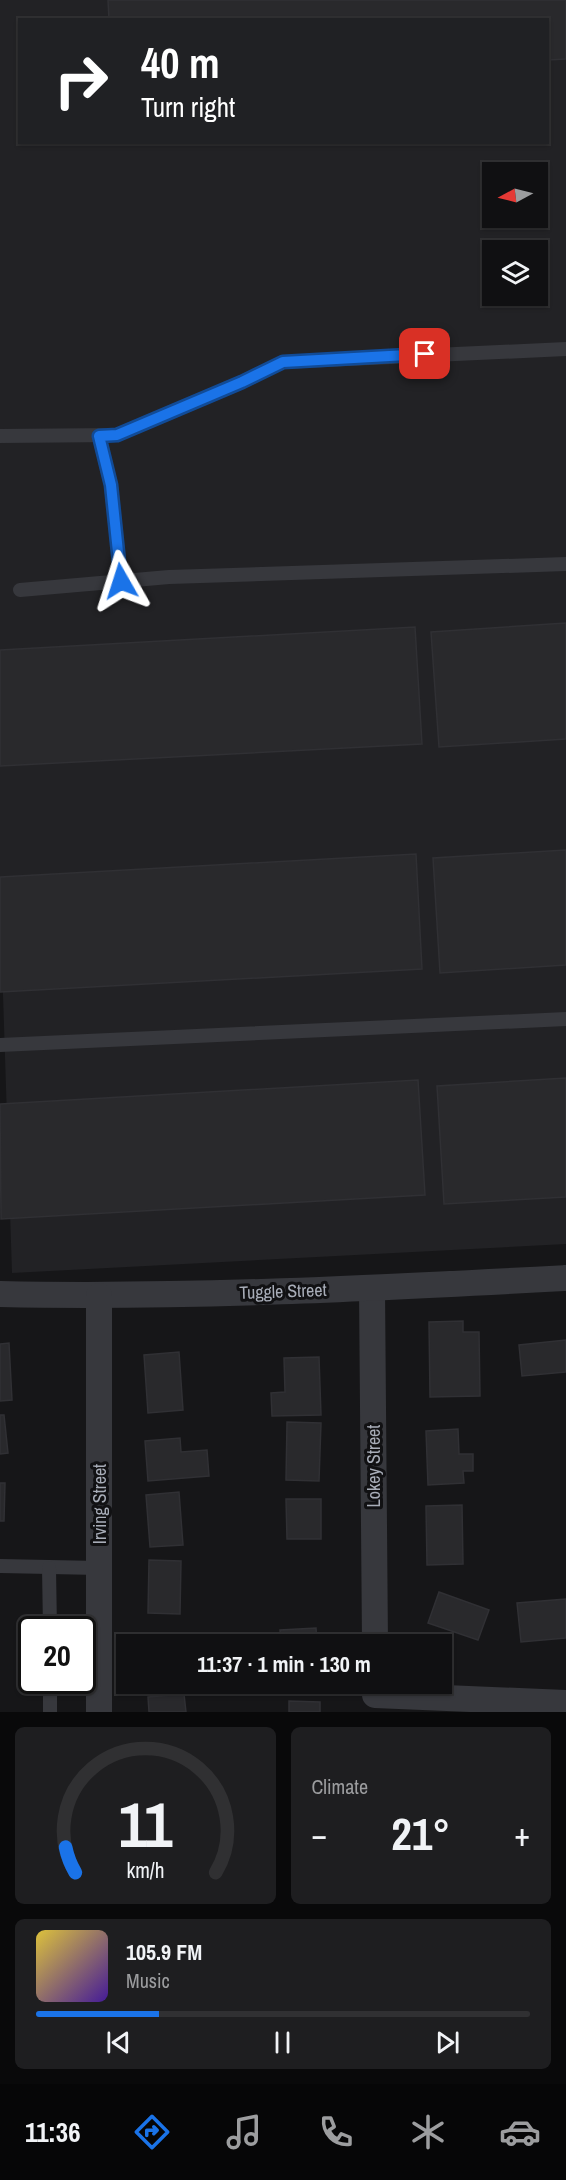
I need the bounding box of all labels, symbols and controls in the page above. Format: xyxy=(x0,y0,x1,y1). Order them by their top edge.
text: 40 m xyxy=(141,35,220,91)
icon: right xyxy=(42,42,120,120)
text: Turn right xyxy=(141,89,235,125)
north arrow xyxy=(482,162,548,228)
map controls xyxy=(482,162,548,306)
button: layers xyxy=(482,240,548,306)
pin xyxy=(399,328,450,379)
icon: arrive xyxy=(408,337,441,370)
position arrow xyxy=(89,549,153,613)
street label: Tuggle Street xyxy=(239,1277,327,1305)
street label: Lokey Street xyxy=(361,1425,386,1507)
street label: Irving Street xyxy=(87,1464,112,1544)
speed limit sign: 20 xyxy=(18,1616,96,1694)
text: 11:37 · 1 min · 130 m xyxy=(197,1649,371,1679)
text: Climate xyxy=(312,1773,368,1800)
text: 11 xyxy=(118,1782,173,1866)
text: 21° xyxy=(391,1803,450,1864)
text: − xyxy=(312,1812,327,1856)
text: + xyxy=(514,1812,530,1856)
text: km/h xyxy=(126,1856,164,1885)
text: 105.9 FM xyxy=(126,1937,202,1967)
text: Music xyxy=(126,1967,170,1994)
icon: previous xyxy=(102,2026,135,2059)
icon: pause xyxy=(266,2026,299,2059)
icon: next xyxy=(431,2026,464,2059)
icon: directions xyxy=(131,2111,173,2153)
icon: music xyxy=(223,2111,265,2153)
icon: phone xyxy=(315,2111,357,2153)
icon: climate xyxy=(407,2111,449,2153)
icon: car xyxy=(499,2111,541,2153)
text: 11:36 xyxy=(25,2114,80,2150)

